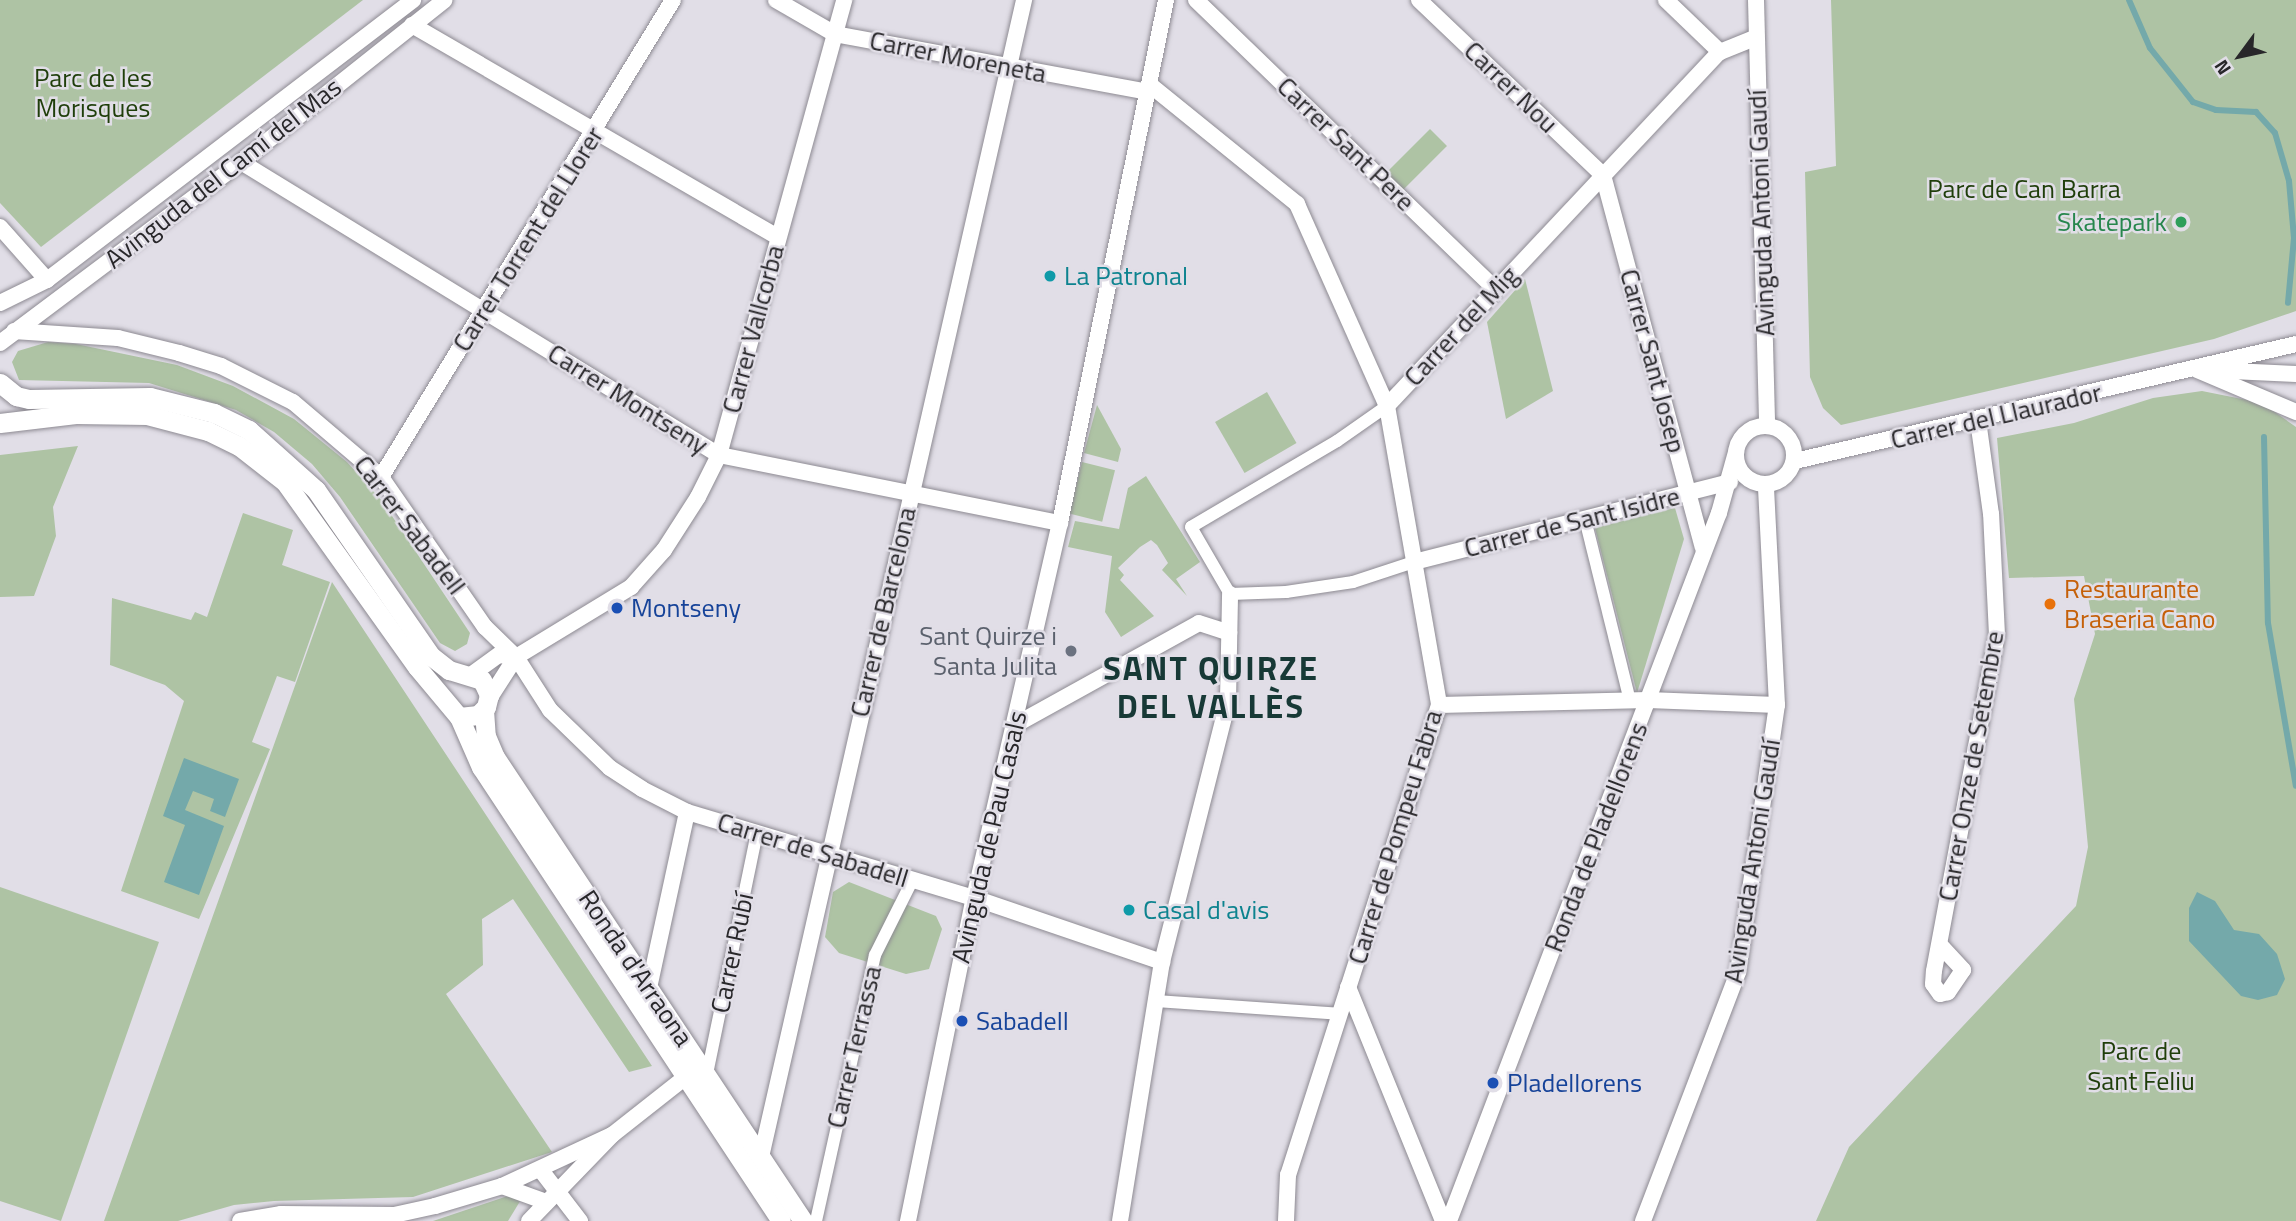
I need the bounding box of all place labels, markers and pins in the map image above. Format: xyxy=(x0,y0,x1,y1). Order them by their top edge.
place label: Skatepark xyxy=(2057,206,2167,238)
marker: Skatepark xyxy=(2173,214,2189,230)
place label: La Patronal xyxy=(1064,260,1188,292)
marker: La Patronal xyxy=(1042,268,1058,284)
place label: Restaurante Braseria Cano xyxy=(2064,573,2216,634)
place label: Montseny xyxy=(631,592,741,624)
marker: Restaurante Braseria Cano xyxy=(2042,596,2058,612)
marker: Montseny xyxy=(609,600,625,616)
place label: Sant Quirze i Santa Julita xyxy=(919,620,1057,682)
marker: Sant Quirze i Santa Julita xyxy=(1063,643,1079,659)
place label: Casal d'avis xyxy=(1143,894,1269,926)
marker: Casal d'avis xyxy=(1121,902,1137,918)
place label: Sabadell xyxy=(976,1005,1069,1037)
marker: Sabadell xyxy=(954,1013,970,1029)
place label: Pladellorens xyxy=(1507,1067,1642,1099)
marker: Pladellorens xyxy=(1485,1075,1501,1091)

